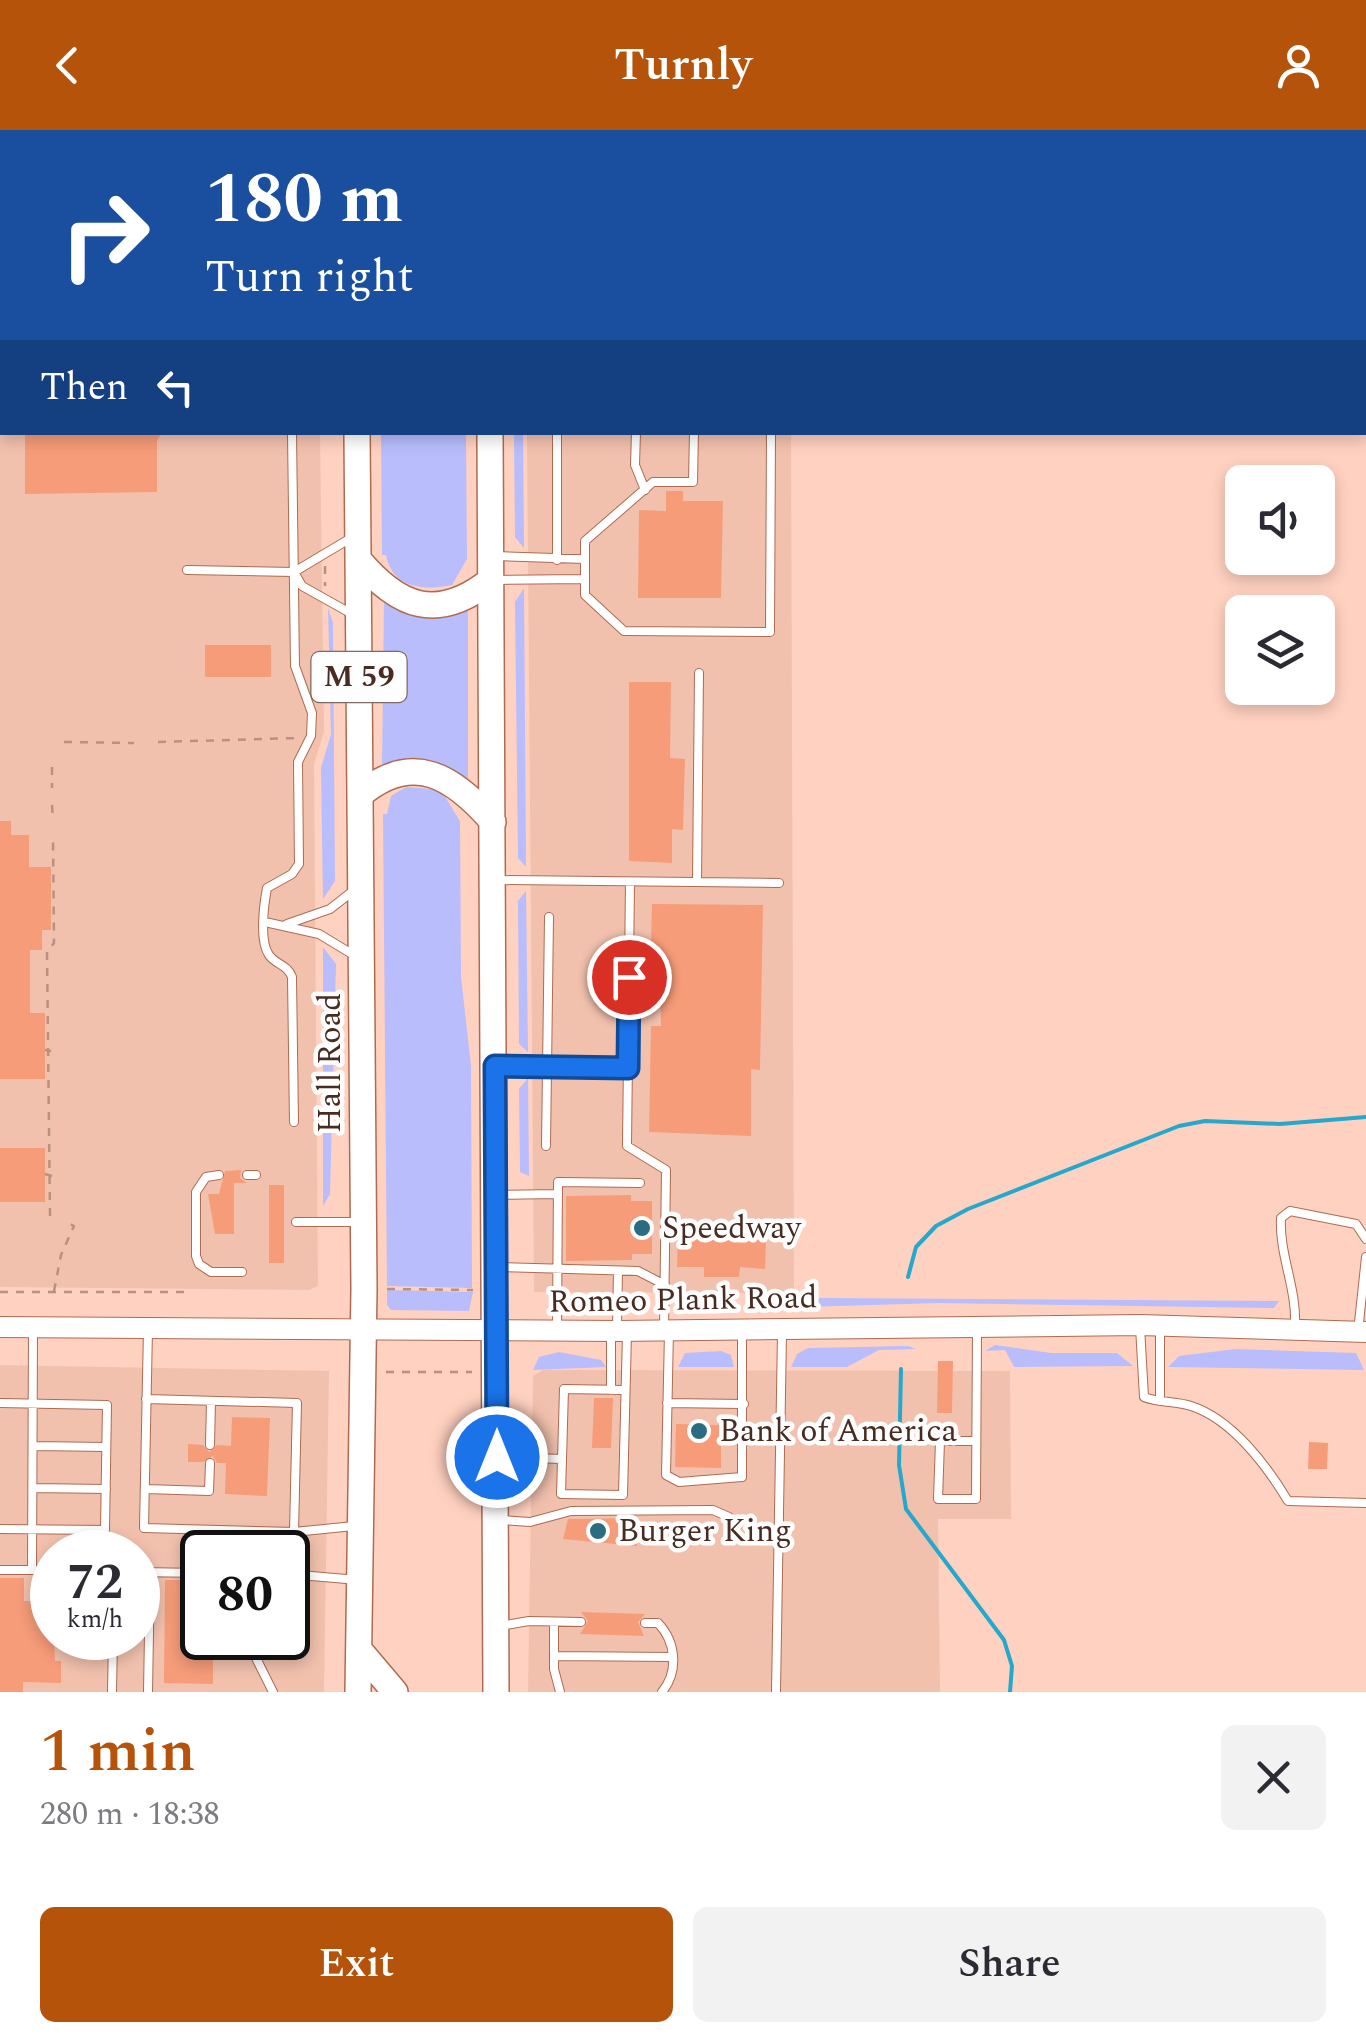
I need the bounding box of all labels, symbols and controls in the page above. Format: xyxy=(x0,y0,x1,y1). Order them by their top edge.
text: Turnly xyxy=(614,31,752,100)
icon: back xyxy=(40,38,95,93)
icon: person xyxy=(1271,38,1326,93)
text: 180 m xyxy=(205,147,403,253)
icon: right xyxy=(40,170,170,300)
text: Turn right xyxy=(205,243,414,312)
text: Then xyxy=(40,359,128,417)
icon: left xyxy=(148,360,203,415)
map controls xyxy=(1225,465,1335,705)
button: sound xyxy=(1225,465,1335,575)
button: layers xyxy=(1225,595,1335,705)
road number: M 59 xyxy=(312,652,406,702)
pin xyxy=(587,935,672,1020)
icon: arrive xyxy=(602,950,657,1005)
street label: Hall Road xyxy=(306,993,355,1133)
place label: Speedway xyxy=(662,1204,803,1253)
marker: Speedway xyxy=(631,1217,653,1239)
street label: Romeo Plank Road xyxy=(548,1273,818,1327)
position arrow xyxy=(445,1405,549,1509)
place label: Bank of America xyxy=(719,1407,957,1456)
marker: Bank of America xyxy=(688,1420,710,1442)
place label: Burger King xyxy=(618,1507,792,1556)
marker: Burger King xyxy=(587,1520,609,1542)
speed limit sign: 80 xyxy=(180,1530,310,1660)
text: 72 xyxy=(67,1545,123,1621)
text: km/h xyxy=(67,1601,123,1639)
text: 1 min xyxy=(40,1706,196,1798)
button: close xyxy=(1221,1725,1326,1830)
text: 280 m · 18:38 xyxy=(40,1790,220,1839)
button: Exit xyxy=(40,1907,673,2022)
button: Share xyxy=(693,1907,1326,2022)

